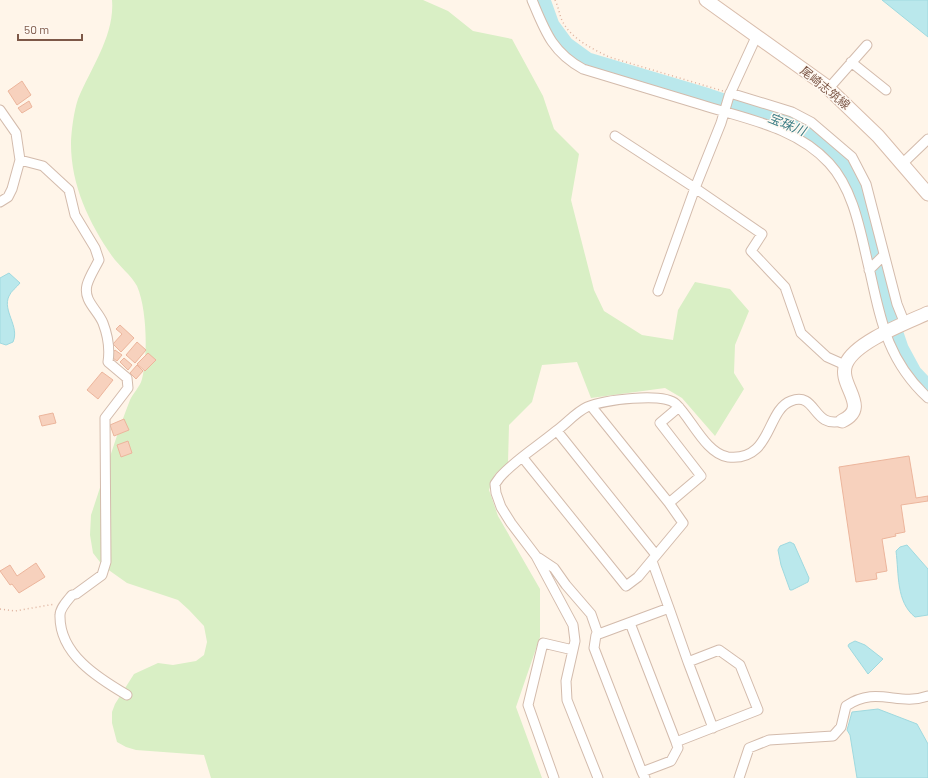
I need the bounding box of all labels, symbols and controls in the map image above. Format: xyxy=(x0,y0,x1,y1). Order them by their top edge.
scale bar xyxy=(18,16,82,42)
text: 50 m xyxy=(24,22,49,36)
street label: 尾崎志筑線 xyxy=(798,63,853,112)
water label: 宝珠川 xyxy=(766,109,810,139)

